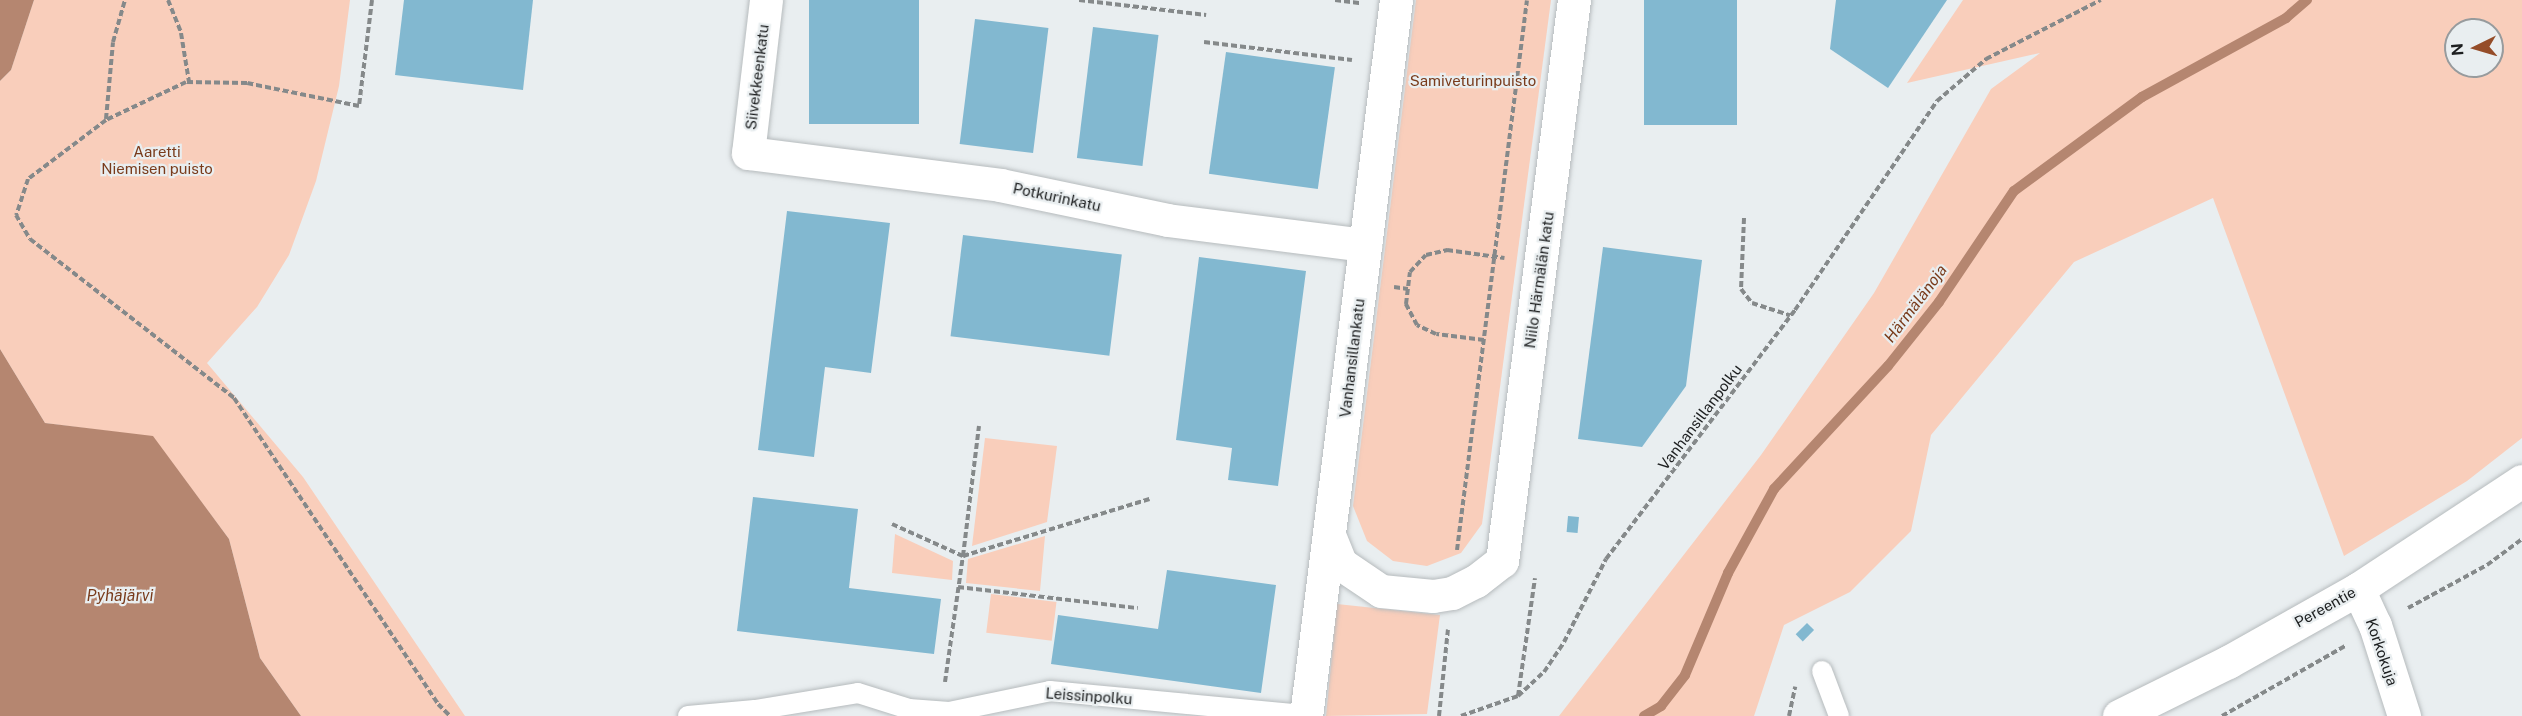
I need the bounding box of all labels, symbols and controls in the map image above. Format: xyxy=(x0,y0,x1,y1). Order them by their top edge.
north arrow xyxy=(2444,18,2504,78)
street label: Siivekkeenkatu xyxy=(742,23,772,131)
text: N xyxy=(2448,42,2468,57)
park label: Samiveturinpuisto xyxy=(1410,72,1536,90)
park label: Aaretti Niemisen puisto xyxy=(101,142,213,177)
street label: Potkurinkatu xyxy=(1011,179,1103,215)
street label: Niilo Härmälän katu xyxy=(1520,211,1558,349)
water label: Härmälänoja xyxy=(1881,261,1951,347)
street label: Vanhansillankatu xyxy=(1336,298,1368,418)
street label: Vanhansillanpolku xyxy=(1654,361,1746,473)
street label: Pereentie xyxy=(2291,583,2359,631)
water label: Pyhäjärvi xyxy=(87,586,153,606)
street label: Korkokuja xyxy=(2362,616,2402,688)
street label: Leissinpolku xyxy=(1045,684,1133,708)

